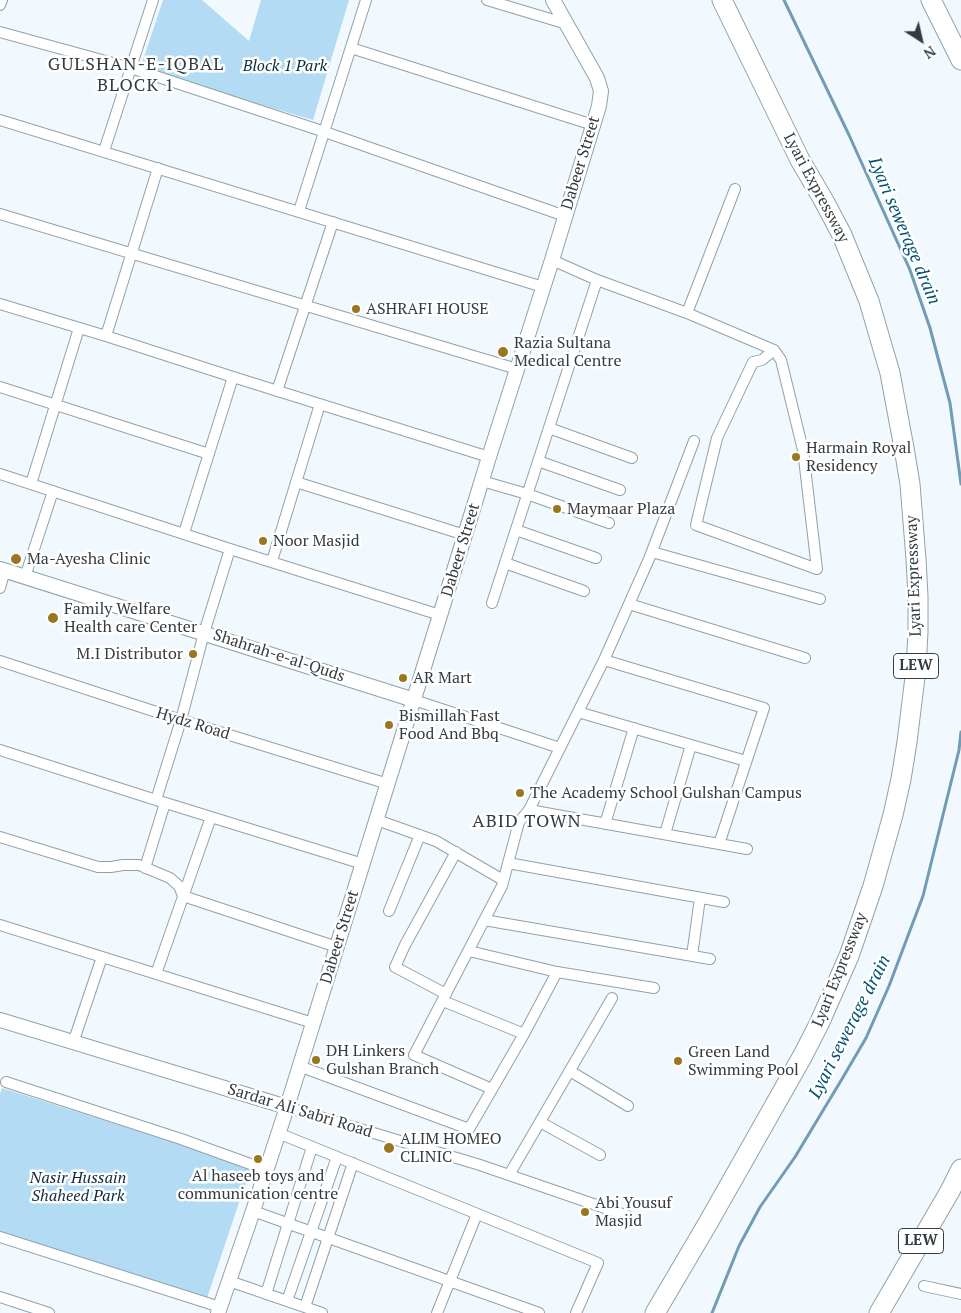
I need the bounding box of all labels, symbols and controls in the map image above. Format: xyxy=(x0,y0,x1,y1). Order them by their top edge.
north arrow xyxy=(896,15,946,65)
text: N xyxy=(920,42,940,64)
district label: GULSHAN-E-IQBAL BLOCK 1 xyxy=(46,54,226,96)
park label: Block 1 Park xyxy=(243,56,327,76)
street label: Dabeer Street xyxy=(558,114,604,212)
street label: Lyari Expressway xyxy=(779,130,853,246)
water label: Lyari sewerage drain xyxy=(863,154,945,308)
place label: ASHRAFI HOUSE xyxy=(366,299,489,319)
marker: ASHRAFI HOUSE xyxy=(350,303,362,315)
place label: Razia Sultana Medical Centre xyxy=(514,333,621,371)
marker: Razia Sultana Medical Centre xyxy=(496,345,510,359)
place label: Harmain Royal Residency xyxy=(806,438,911,476)
marker: Harmain Royal Residency xyxy=(790,451,802,463)
place label: Maymaar Plaza xyxy=(567,499,675,519)
street label: Dabeer Street xyxy=(438,501,484,599)
marker: Maymaar Plaza xyxy=(551,503,563,515)
street label: Lyari Expressway xyxy=(902,515,926,637)
place label: Noor Masjid xyxy=(273,531,360,551)
marker: Noor Masjid xyxy=(257,535,269,547)
place label: Ma-Ayesha Clinic xyxy=(27,549,151,569)
marker: Ma-Ayesha Clinic xyxy=(9,552,23,566)
place label: Family Welfare Health care Center xyxy=(64,599,197,637)
marker: Family Welfare Health care Center xyxy=(46,611,60,625)
street label: Shahrah-e-al-Quds xyxy=(211,626,347,686)
place label: M.I Distributor xyxy=(76,644,183,664)
marker: M.I Distributor xyxy=(187,648,199,660)
road number: LEW xyxy=(894,654,938,678)
place label: AR Mart xyxy=(413,668,472,688)
marker: AR Mart xyxy=(397,672,409,684)
street label: Hydz Road xyxy=(154,704,232,744)
place label: Bismillah Fast Food And Bbq xyxy=(399,706,500,744)
marker: Bismillah Fast Food And Bbq xyxy=(383,719,395,731)
place label: The Academy School Gulshan Campus xyxy=(530,783,802,803)
marker: The Academy School Gulshan Campus xyxy=(514,787,526,799)
district label: ABID TOWN xyxy=(471,811,583,833)
street label: Dabeer Street xyxy=(317,888,363,986)
street label: Lyari Expressway xyxy=(808,910,872,1030)
water label: Lyari sewerage drain xyxy=(805,952,895,1102)
place label: DH Linkers Gulshan Branch xyxy=(326,1041,439,1079)
place label: Green Land Swimming Pool xyxy=(688,1042,799,1080)
marker: DH Linkers Gulshan Branch xyxy=(310,1054,322,1066)
marker: Green Land Swimming Pool xyxy=(672,1055,684,1067)
street label: Sardar Ali Sabri Road xyxy=(225,1080,375,1142)
place label: ALIM HOMEO CLINIC xyxy=(400,1129,502,1167)
marker: ALIM HOMEO CLINIC xyxy=(382,1141,396,1155)
marker: Al haseeb toys and communication centre xyxy=(252,1153,264,1165)
place label: Al haseeb toys and communication centre xyxy=(178,1166,338,1204)
park label: Nasir Hussain Shaheed Park xyxy=(30,1168,126,1206)
place label: Abi Yousuf Masjid xyxy=(595,1193,672,1231)
marker: Abi Yousuf Masjid xyxy=(579,1206,591,1218)
road number: LEW xyxy=(898,1228,944,1254)

